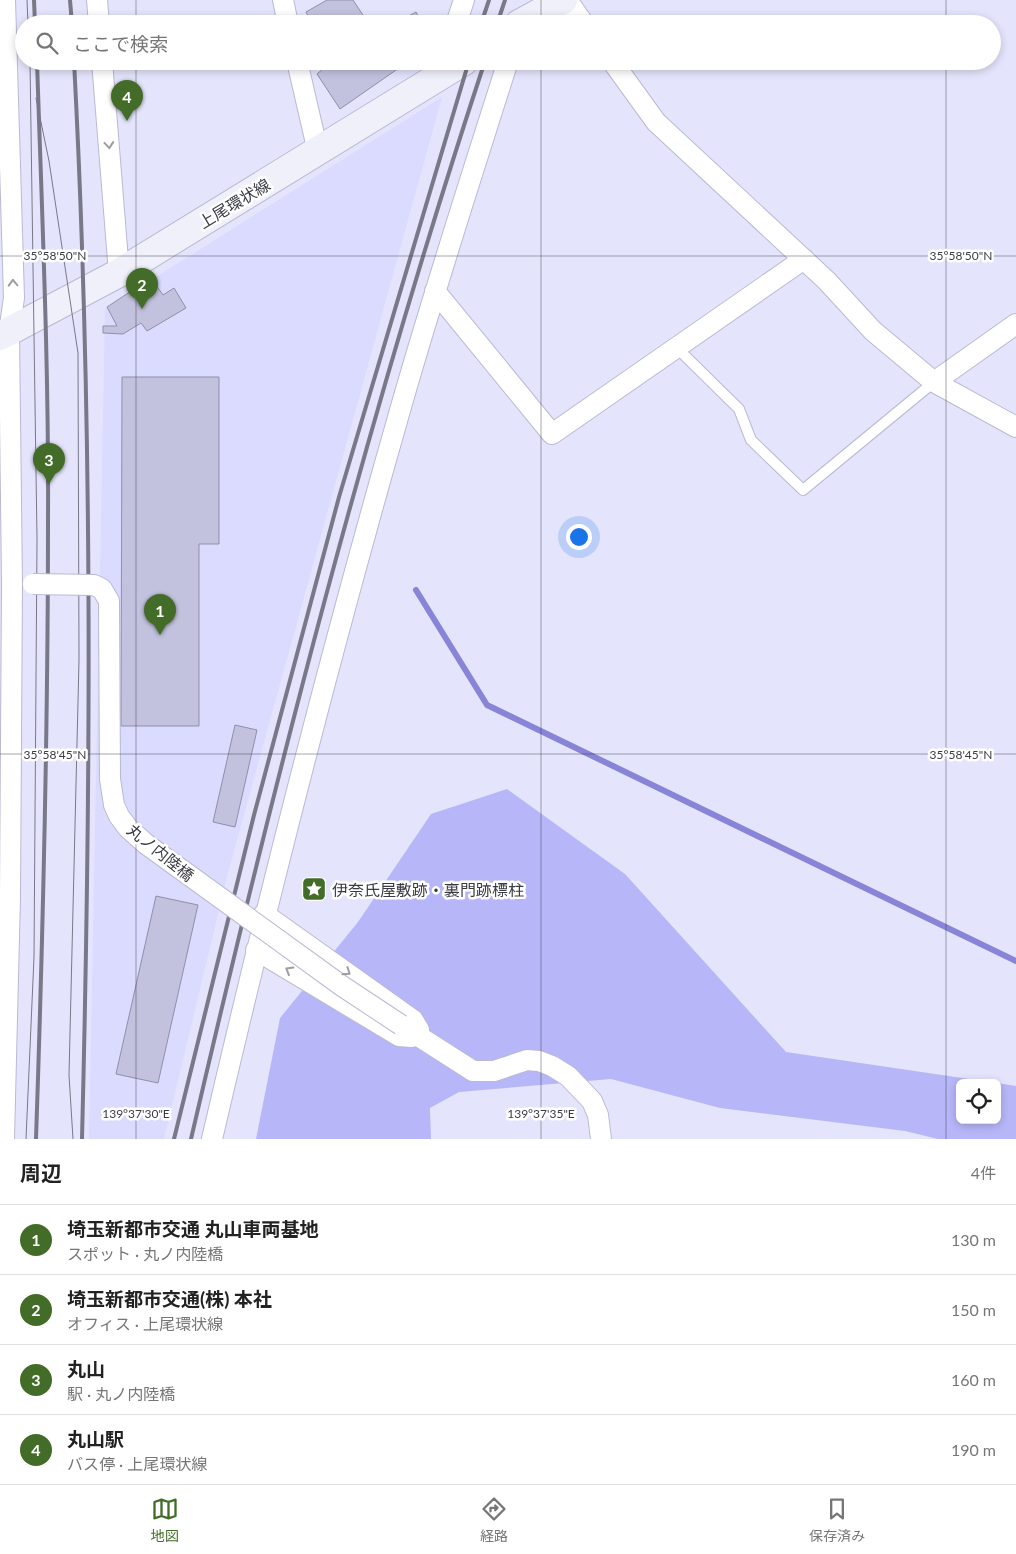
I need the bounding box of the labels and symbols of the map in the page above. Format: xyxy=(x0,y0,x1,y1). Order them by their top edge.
pin: 4 xyxy=(111,80,143,121)
one-way arrow xyxy=(103,141,114,149)
street label: 上尾環状線 xyxy=(195,174,273,232)
text: 35°58'50"N xyxy=(24,248,86,263)
text: 35°58'50"N xyxy=(930,248,992,263)
pin: 2 xyxy=(126,268,158,309)
one-way arrow xyxy=(8,279,19,287)
pin: 3 xyxy=(33,443,65,484)
your location xyxy=(566,524,592,550)
pin: 1 xyxy=(144,594,176,635)
text: 35°58'45"N xyxy=(24,747,86,762)
text: 35°58'45"N xyxy=(930,747,992,762)
street label: 丸ノ内陸橋 xyxy=(124,819,198,885)
place icon: 伊奈氏屋敷跡・裏門跡標柱 xyxy=(301,876,327,902)
place label: 伊奈氏屋敷跡・裏門跡標柱 xyxy=(332,880,524,899)
one-way arrow xyxy=(285,966,294,976)
one-way arrow xyxy=(341,966,350,976)
text: 139°37'30"E xyxy=(102,1106,170,1121)
text: 139°37'35"E xyxy=(507,1106,575,1121)

